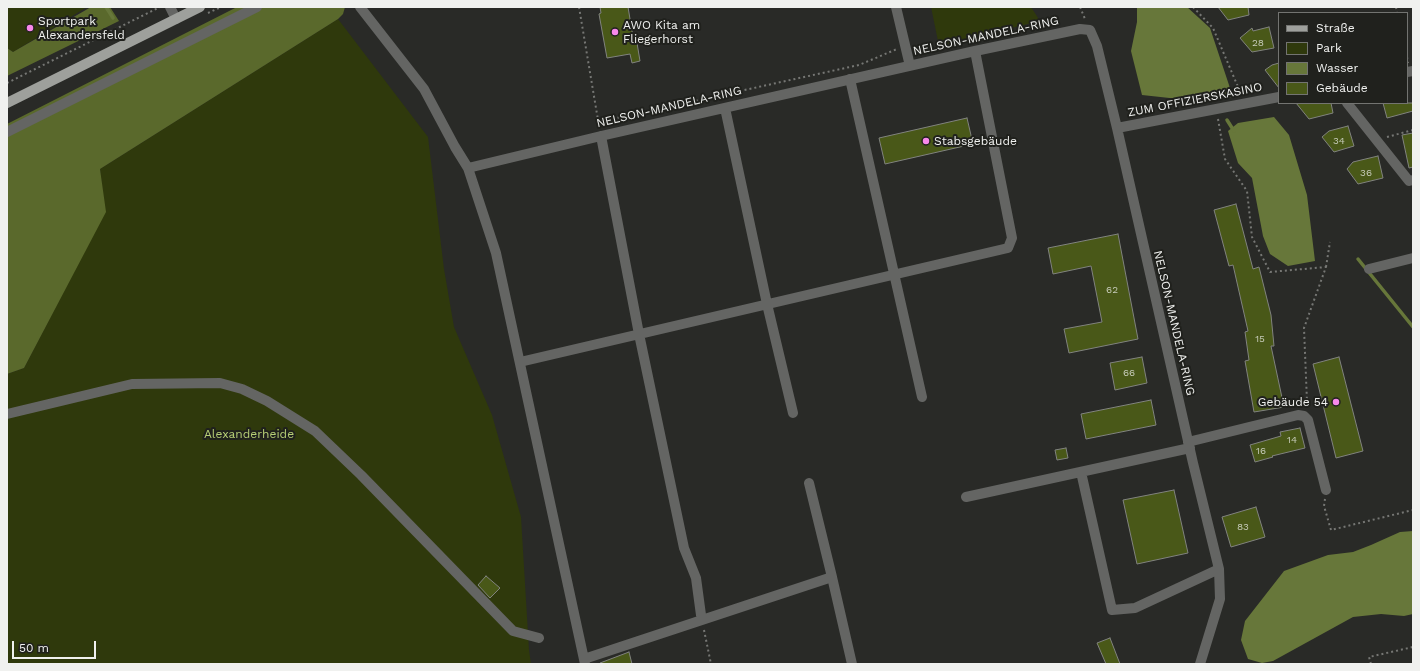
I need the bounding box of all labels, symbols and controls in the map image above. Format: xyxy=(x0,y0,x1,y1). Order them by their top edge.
legend xyxy=(1278,12,1408,104)
place label: Sportpark Alexandersfeld xyxy=(38,14,125,42)
street label: NELSON-MANDELA-RING xyxy=(912,14,1060,58)
place label: AWO Kita am Fliegerhorst xyxy=(623,18,700,46)
text: Straße xyxy=(1316,21,1355,35)
marker: Sportpark Alexandersfeld xyxy=(25,23,35,33)
marker: AWO Kita am Fliegerhorst xyxy=(610,27,620,37)
house number: 28 xyxy=(1252,37,1264,49)
text: Park xyxy=(1316,41,1342,55)
text: Wasser xyxy=(1316,61,1358,75)
street label: ZUM OFFIZIERSKASINO xyxy=(1127,80,1263,120)
text: Gebäude xyxy=(1316,81,1368,95)
street label: NELSON-MANDELA-RING xyxy=(595,83,743,131)
place label: Stabsgebäude xyxy=(934,134,1017,148)
house number: 34 xyxy=(1333,135,1345,147)
marker: Stabsgebäude xyxy=(921,136,931,146)
house number: 36 xyxy=(1360,167,1372,179)
street label: NELSON-MANDELA-RING xyxy=(1150,249,1198,397)
house number: 62 xyxy=(1106,284,1118,296)
house number: 15 xyxy=(1255,333,1265,345)
house number: 66 xyxy=(1123,367,1135,379)
place label: Gebäude 54 xyxy=(1258,395,1328,409)
marker: Gebäude 54 xyxy=(1331,397,1341,407)
park label: Alexanderheide xyxy=(204,427,294,441)
house number: 14 xyxy=(1287,434,1297,446)
house number: 16 xyxy=(1256,445,1266,457)
house number: 83 xyxy=(1237,521,1249,533)
scale bar xyxy=(14,633,98,659)
text: 50 m xyxy=(19,641,49,655)

